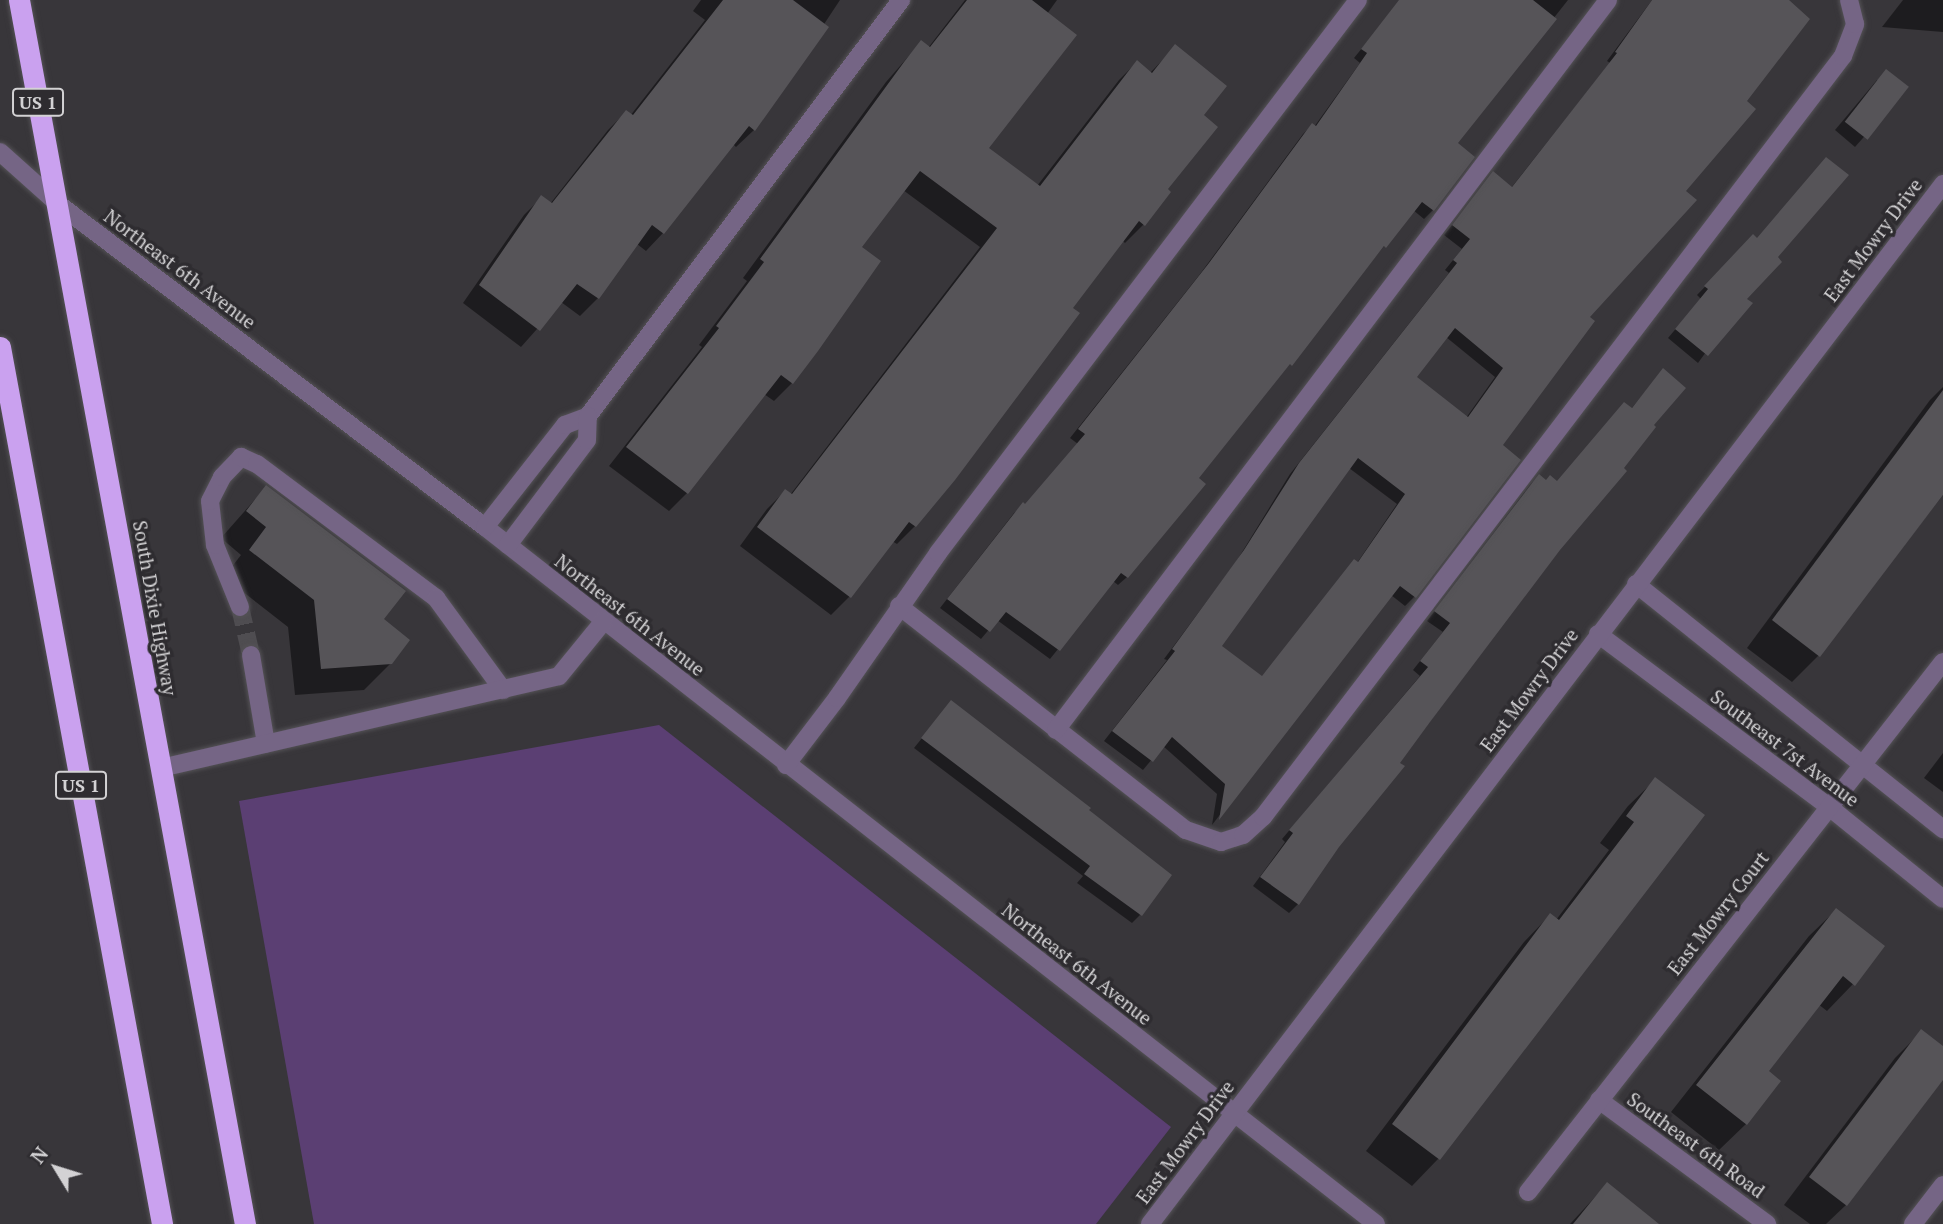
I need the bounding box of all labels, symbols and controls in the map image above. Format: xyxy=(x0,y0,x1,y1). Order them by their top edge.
road number: US 1 xyxy=(12,88,64,116)
street label: East Mowry Drive xyxy=(1819,174,1927,306)
street label: Northeast 6th Avenue xyxy=(100,204,260,334)
street label: South Dixie Highway xyxy=(128,519,182,697)
street label: Northeast 6th Avenue xyxy=(550,549,710,681)
street label: East Mowry Drive xyxy=(1475,624,1583,756)
street label: Southeast 7st Avenue xyxy=(1706,685,1864,811)
road number: US 1 xyxy=(55,770,107,800)
street label: East Mowry Court xyxy=(1663,847,1773,979)
street label: Northeast 6th Avenue xyxy=(997,898,1157,1030)
street label: East Mowry Drive xyxy=(1131,1076,1239,1208)
street label: Southeast 6th Road xyxy=(1623,1088,1769,1202)
north arrow xyxy=(21,1133,91,1203)
text: N xyxy=(25,1141,53,1168)

